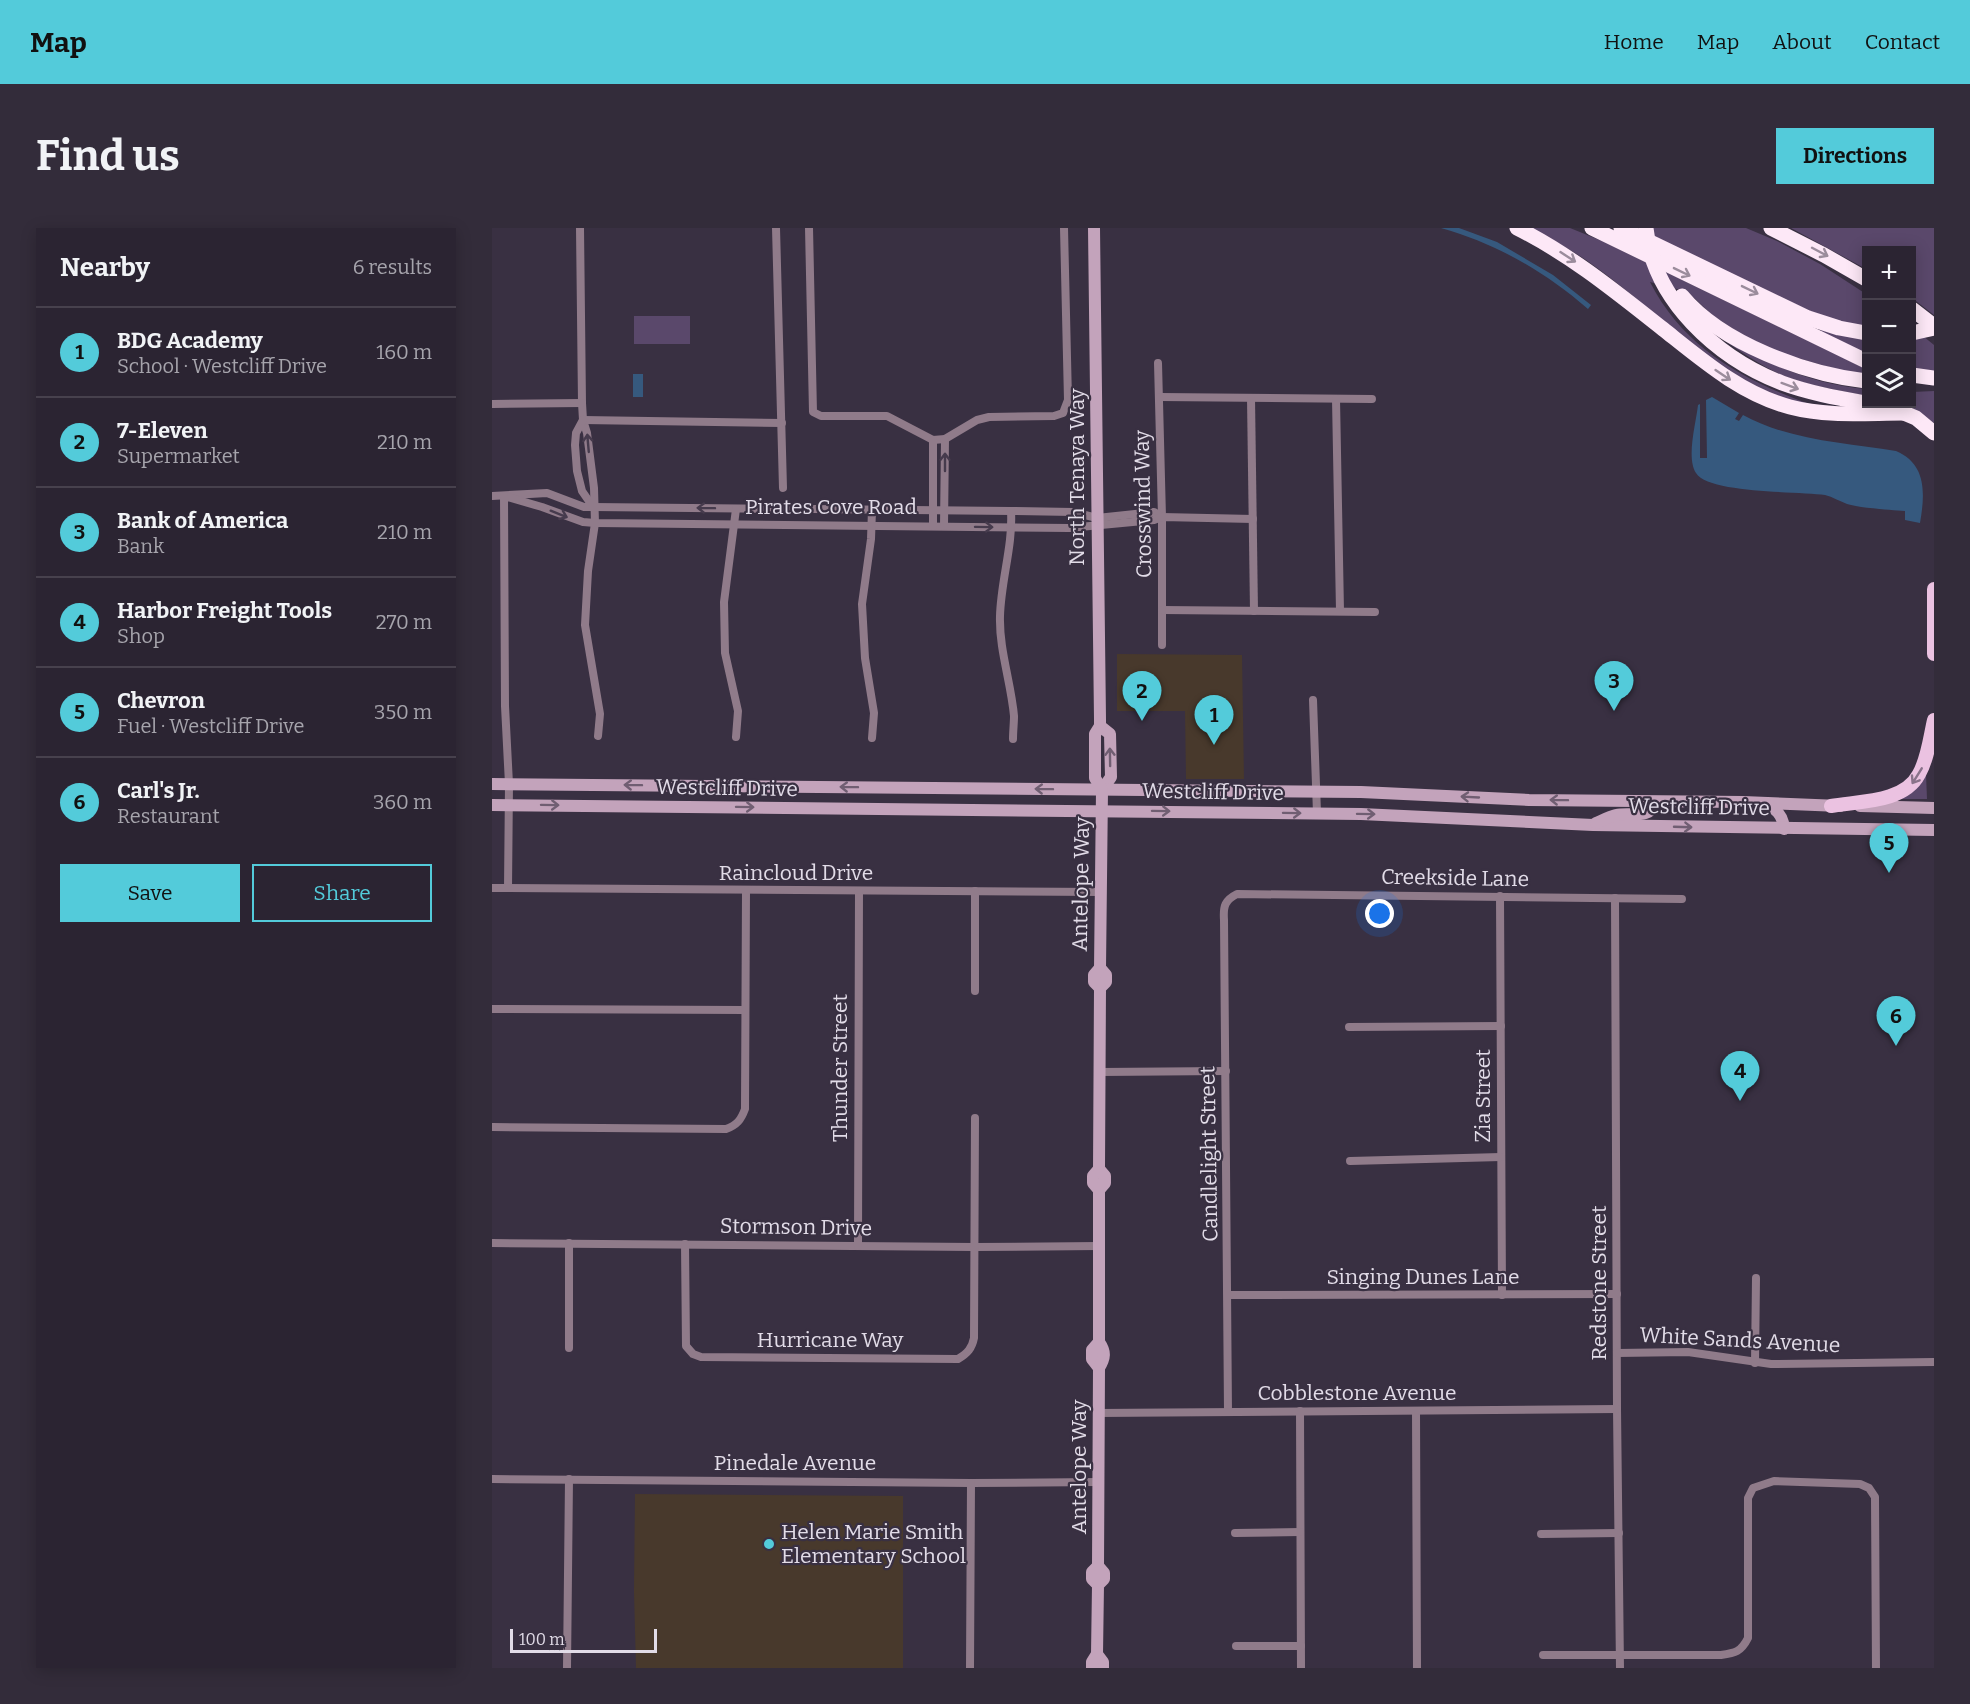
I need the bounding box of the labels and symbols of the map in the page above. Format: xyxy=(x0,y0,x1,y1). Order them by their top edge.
one-way arrow xyxy=(1810,247,1828,258)
one-way arrow xyxy=(1559,251,1576,263)
one-way arrow xyxy=(1673,266,1691,278)
one-way arrow xyxy=(1740,284,1758,296)
one-way arrow xyxy=(1714,369,1731,381)
one-way arrow xyxy=(1780,381,1799,392)
street label: North Tenaya Way xyxy=(1064,387,1090,566)
street label: Crosswind Way xyxy=(1129,429,1157,578)
one-way arrow xyxy=(582,433,593,453)
one-way arrow xyxy=(939,452,951,472)
street label: Pirates Cove Road xyxy=(745,494,917,520)
one-way arrow xyxy=(697,502,717,514)
one-way arrow xyxy=(550,509,568,520)
one-way arrow xyxy=(973,521,993,533)
pin: 3 xyxy=(1594,662,1634,711)
pin: 2 xyxy=(1122,672,1162,721)
pin: 1 xyxy=(1194,696,1234,745)
one-way arrow xyxy=(1104,747,1116,767)
one-way arrow xyxy=(1911,767,1924,784)
street label: Westcliff Drive xyxy=(656,774,798,802)
street label: Westcliff Drive xyxy=(1142,778,1284,806)
one-way arrow xyxy=(623,780,643,791)
one-way arrow xyxy=(839,781,859,793)
one-way arrow xyxy=(1034,783,1054,795)
one-way arrow xyxy=(1461,791,1481,802)
street label: Westcliff Drive xyxy=(1628,793,1770,821)
one-way arrow xyxy=(1550,795,1570,806)
one-way arrow xyxy=(540,799,560,811)
one-way arrow xyxy=(735,801,755,813)
one-way arrow xyxy=(1150,805,1170,817)
one-way arrow xyxy=(1281,807,1301,819)
one-way arrow xyxy=(1356,808,1376,820)
street label: Antelope Way xyxy=(1067,816,1095,952)
one-way arrow xyxy=(1673,822,1693,833)
pin: 5 xyxy=(1870,824,1908,873)
street label: Raincloud Drive xyxy=(719,860,873,886)
street label: Creekside Lane xyxy=(1381,864,1529,892)
your location xyxy=(1365,899,1394,928)
street label: Thunder Street xyxy=(827,994,853,1142)
pin: 6 xyxy=(1876,996,1916,1046)
street label: Zia Street xyxy=(1470,1049,1496,1143)
pin: 4 xyxy=(1720,1052,1760,1101)
street label: Candlelight Street xyxy=(1194,1065,1224,1242)
street label: Redstone Street xyxy=(1586,1205,1612,1361)
street label: Stormson Drive xyxy=(720,1213,872,1241)
street label: Singing Dunes Lane xyxy=(1327,1264,1519,1290)
street label: White Sands Avenue xyxy=(1639,1322,1841,1358)
street label: Hurricane Way xyxy=(757,1327,904,1353)
street label: Cobblestone Avenue xyxy=(1257,1380,1457,1406)
street label: Antelope Way xyxy=(1066,1399,1092,1534)
street label: Pinedale Avenue xyxy=(714,1450,876,1476)
place label: Helen Marie Smith Elementary School xyxy=(781,1519,966,1569)
marker: Helen Marie Smith Elementary School xyxy=(762,1537,776,1551)
scale bar xyxy=(510,1626,657,1654)

